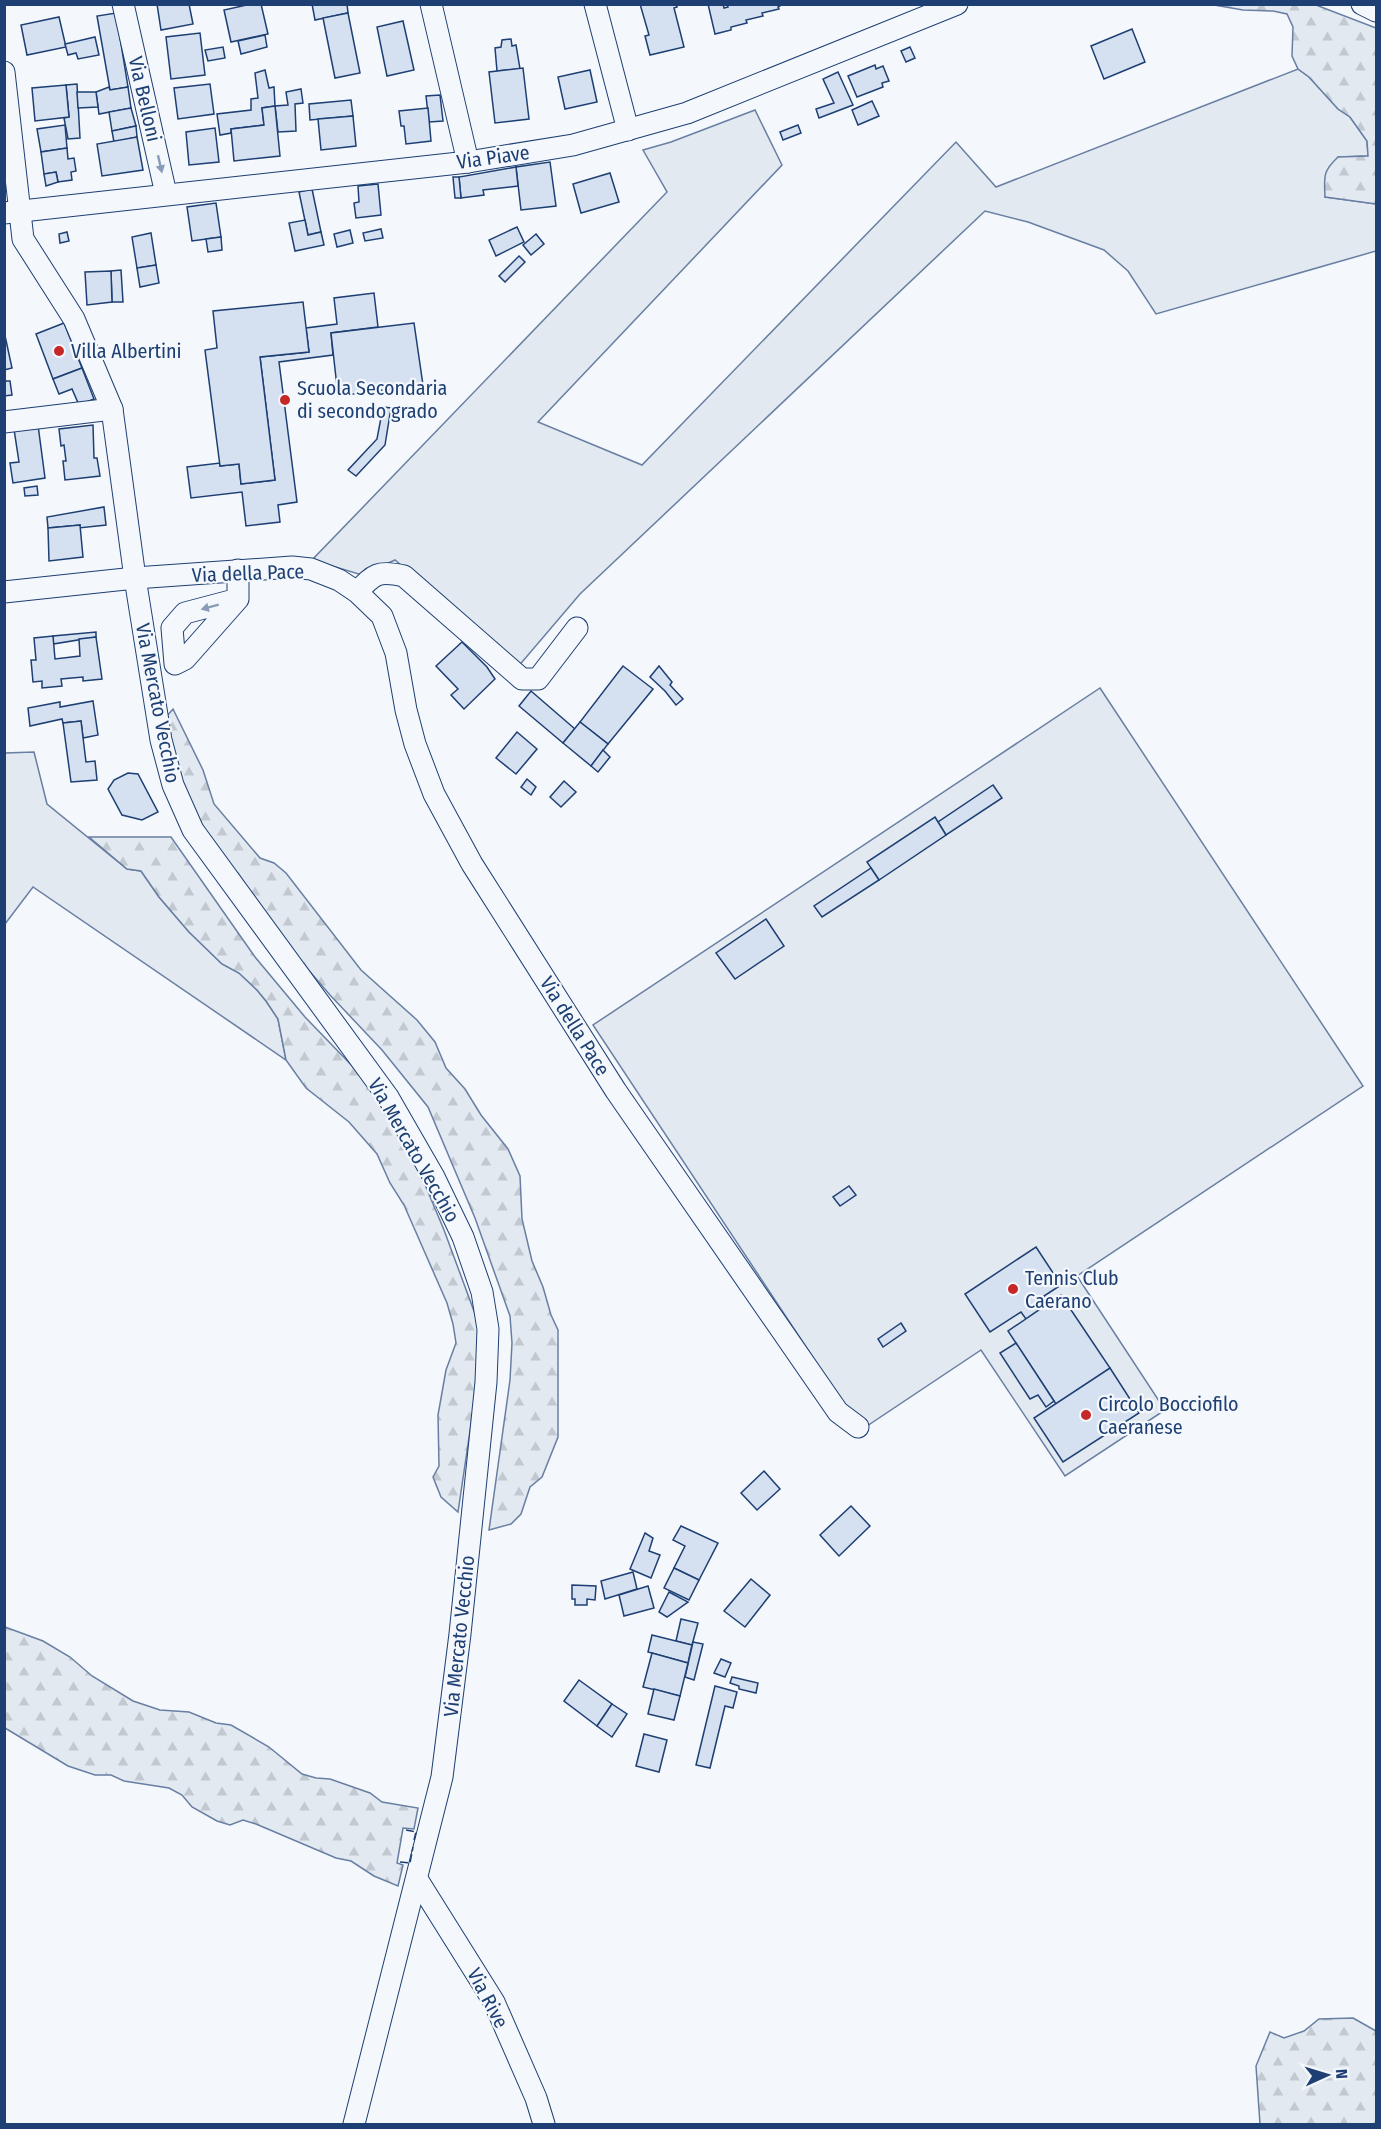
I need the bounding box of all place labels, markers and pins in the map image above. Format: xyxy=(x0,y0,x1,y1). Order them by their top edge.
place label: Villa Albertini xyxy=(71,339,182,363)
marker: Villa Albertini xyxy=(52,344,66,358)
place label: Scuola Secondaria di secondo grado xyxy=(297,376,447,423)
marker: Scuola Secondaria di secondo grado xyxy=(278,393,292,407)
place label: Tennis Club Caerano xyxy=(1025,1266,1119,1313)
marker: Tennis Club Caerano xyxy=(1006,1282,1020,1296)
place label: Circolo Bocciofilo Caeranese xyxy=(1098,1392,1239,1439)
marker: Circolo Bocciofilo Caeranese xyxy=(1079,1408,1093,1422)

